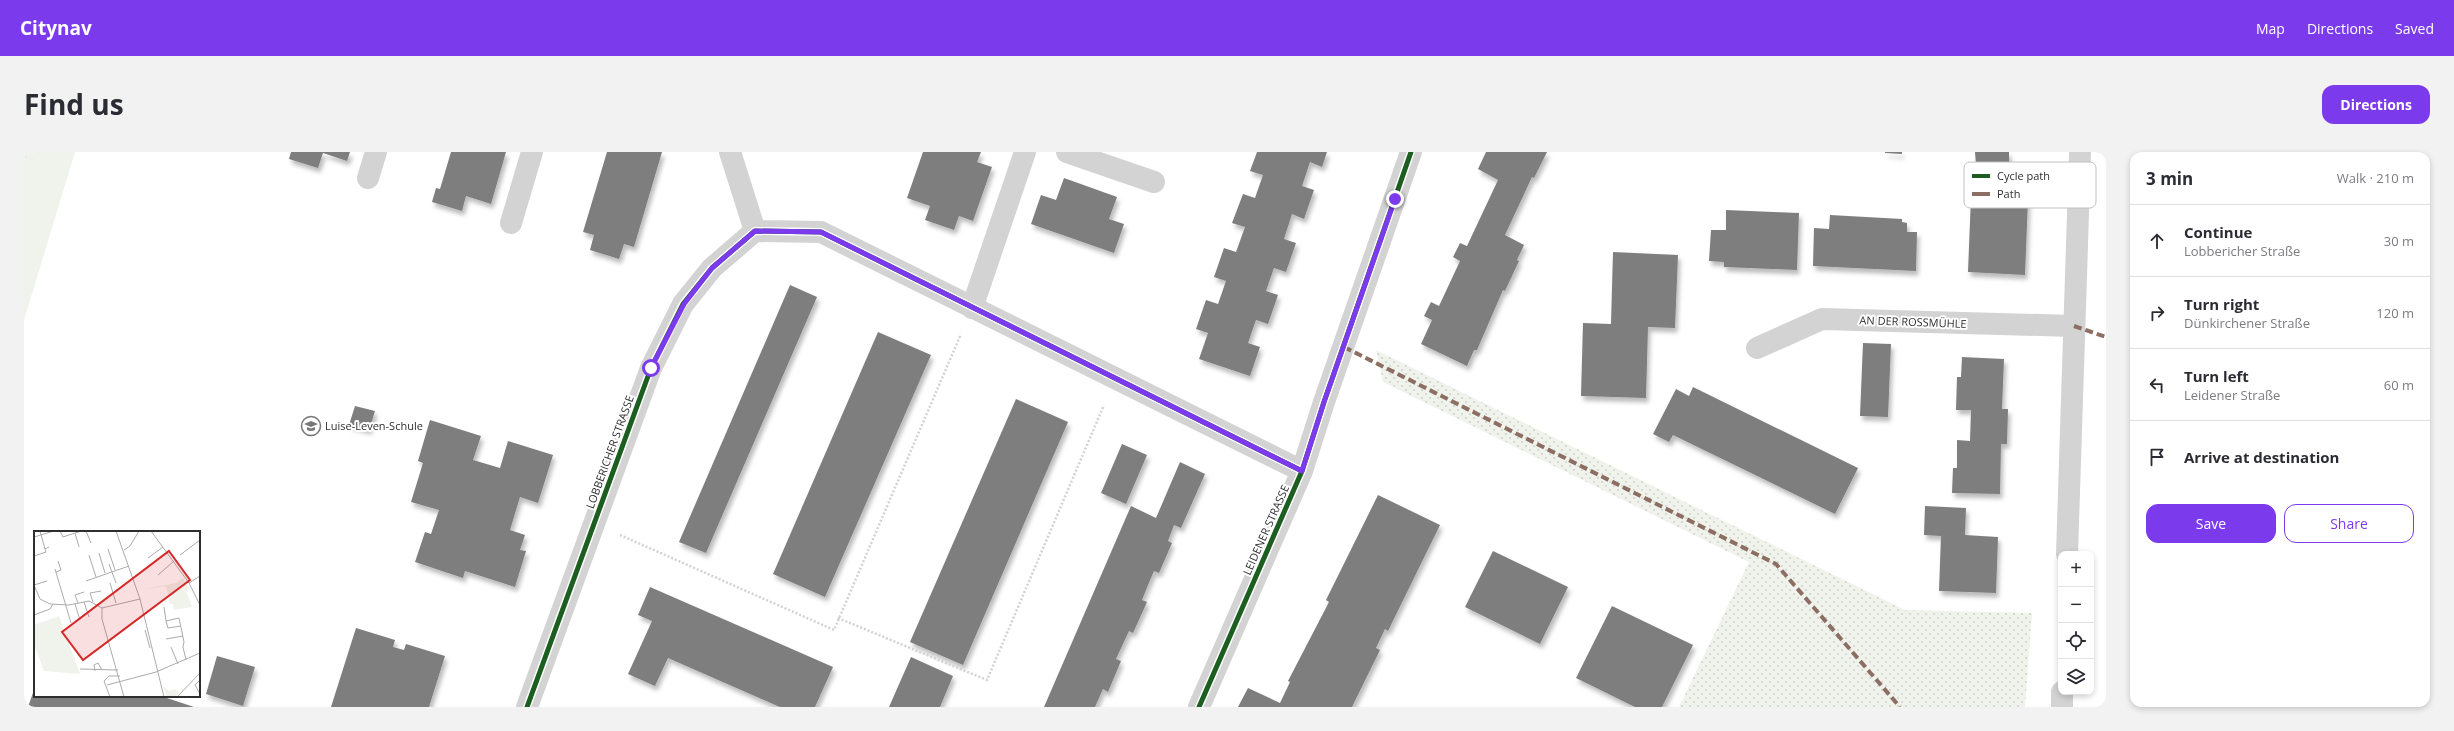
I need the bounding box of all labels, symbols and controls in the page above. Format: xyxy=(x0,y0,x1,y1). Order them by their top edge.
text: Citynav xyxy=(20,15,92,41)
text: Map xyxy=(2256,19,2285,38)
text: Directions xyxy=(2307,19,2373,38)
text: Saved xyxy=(2395,19,2434,38)
text: Find us xyxy=(24,85,124,123)
button: Directions xyxy=(2322,85,2430,124)
legend xyxy=(1964,162,2096,208)
text: 3 min xyxy=(2146,167,2193,190)
text: Cycle path xyxy=(1997,168,2050,183)
text: Walk · 210 m xyxy=(2337,169,2414,187)
text: Path xyxy=(1997,186,2020,201)
route end xyxy=(1386,190,1404,208)
text: Continue xyxy=(2184,222,2252,242)
icon: ahead xyxy=(2146,230,2168,252)
text: 30 m xyxy=(2384,232,2414,250)
text: Lobbericher Straße xyxy=(2184,242,2300,260)
text: Turn right xyxy=(2184,294,2259,314)
icon: right xyxy=(2146,302,2168,324)
text: 120 m xyxy=(2376,304,2414,322)
street label: AN DER ROSSMÜHLE xyxy=(1859,312,1967,331)
text: Dünkirchener Straße xyxy=(2184,314,2310,332)
route start xyxy=(642,359,660,377)
text: Turn left xyxy=(2184,366,2249,386)
icon: left xyxy=(2146,374,2168,396)
text: 60 m xyxy=(2384,376,2414,394)
text: Leidener Straße xyxy=(2184,386,2280,404)
street label: LOBBERICHER STRASSE xyxy=(582,393,637,510)
school or university icon: Luise-Leven-Schule xyxy=(300,415,322,437)
place label: Luise-Leven-Schule xyxy=(325,418,423,433)
icon: arrive xyxy=(2146,446,2168,468)
text: Arrive at destination xyxy=(2184,447,2339,467)
street label: LEIDENER STRASSE xyxy=(1239,482,1292,577)
button: Save xyxy=(2146,504,2276,543)
button: Share xyxy=(2284,504,2414,543)
inset map xyxy=(34,531,200,697)
map controls xyxy=(2058,551,2094,695)
button: + xyxy=(2058,551,2094,587)
button: − xyxy=(2058,587,2094,623)
button: locate xyxy=(2058,623,2094,659)
button: layers xyxy=(2058,659,2094,695)

